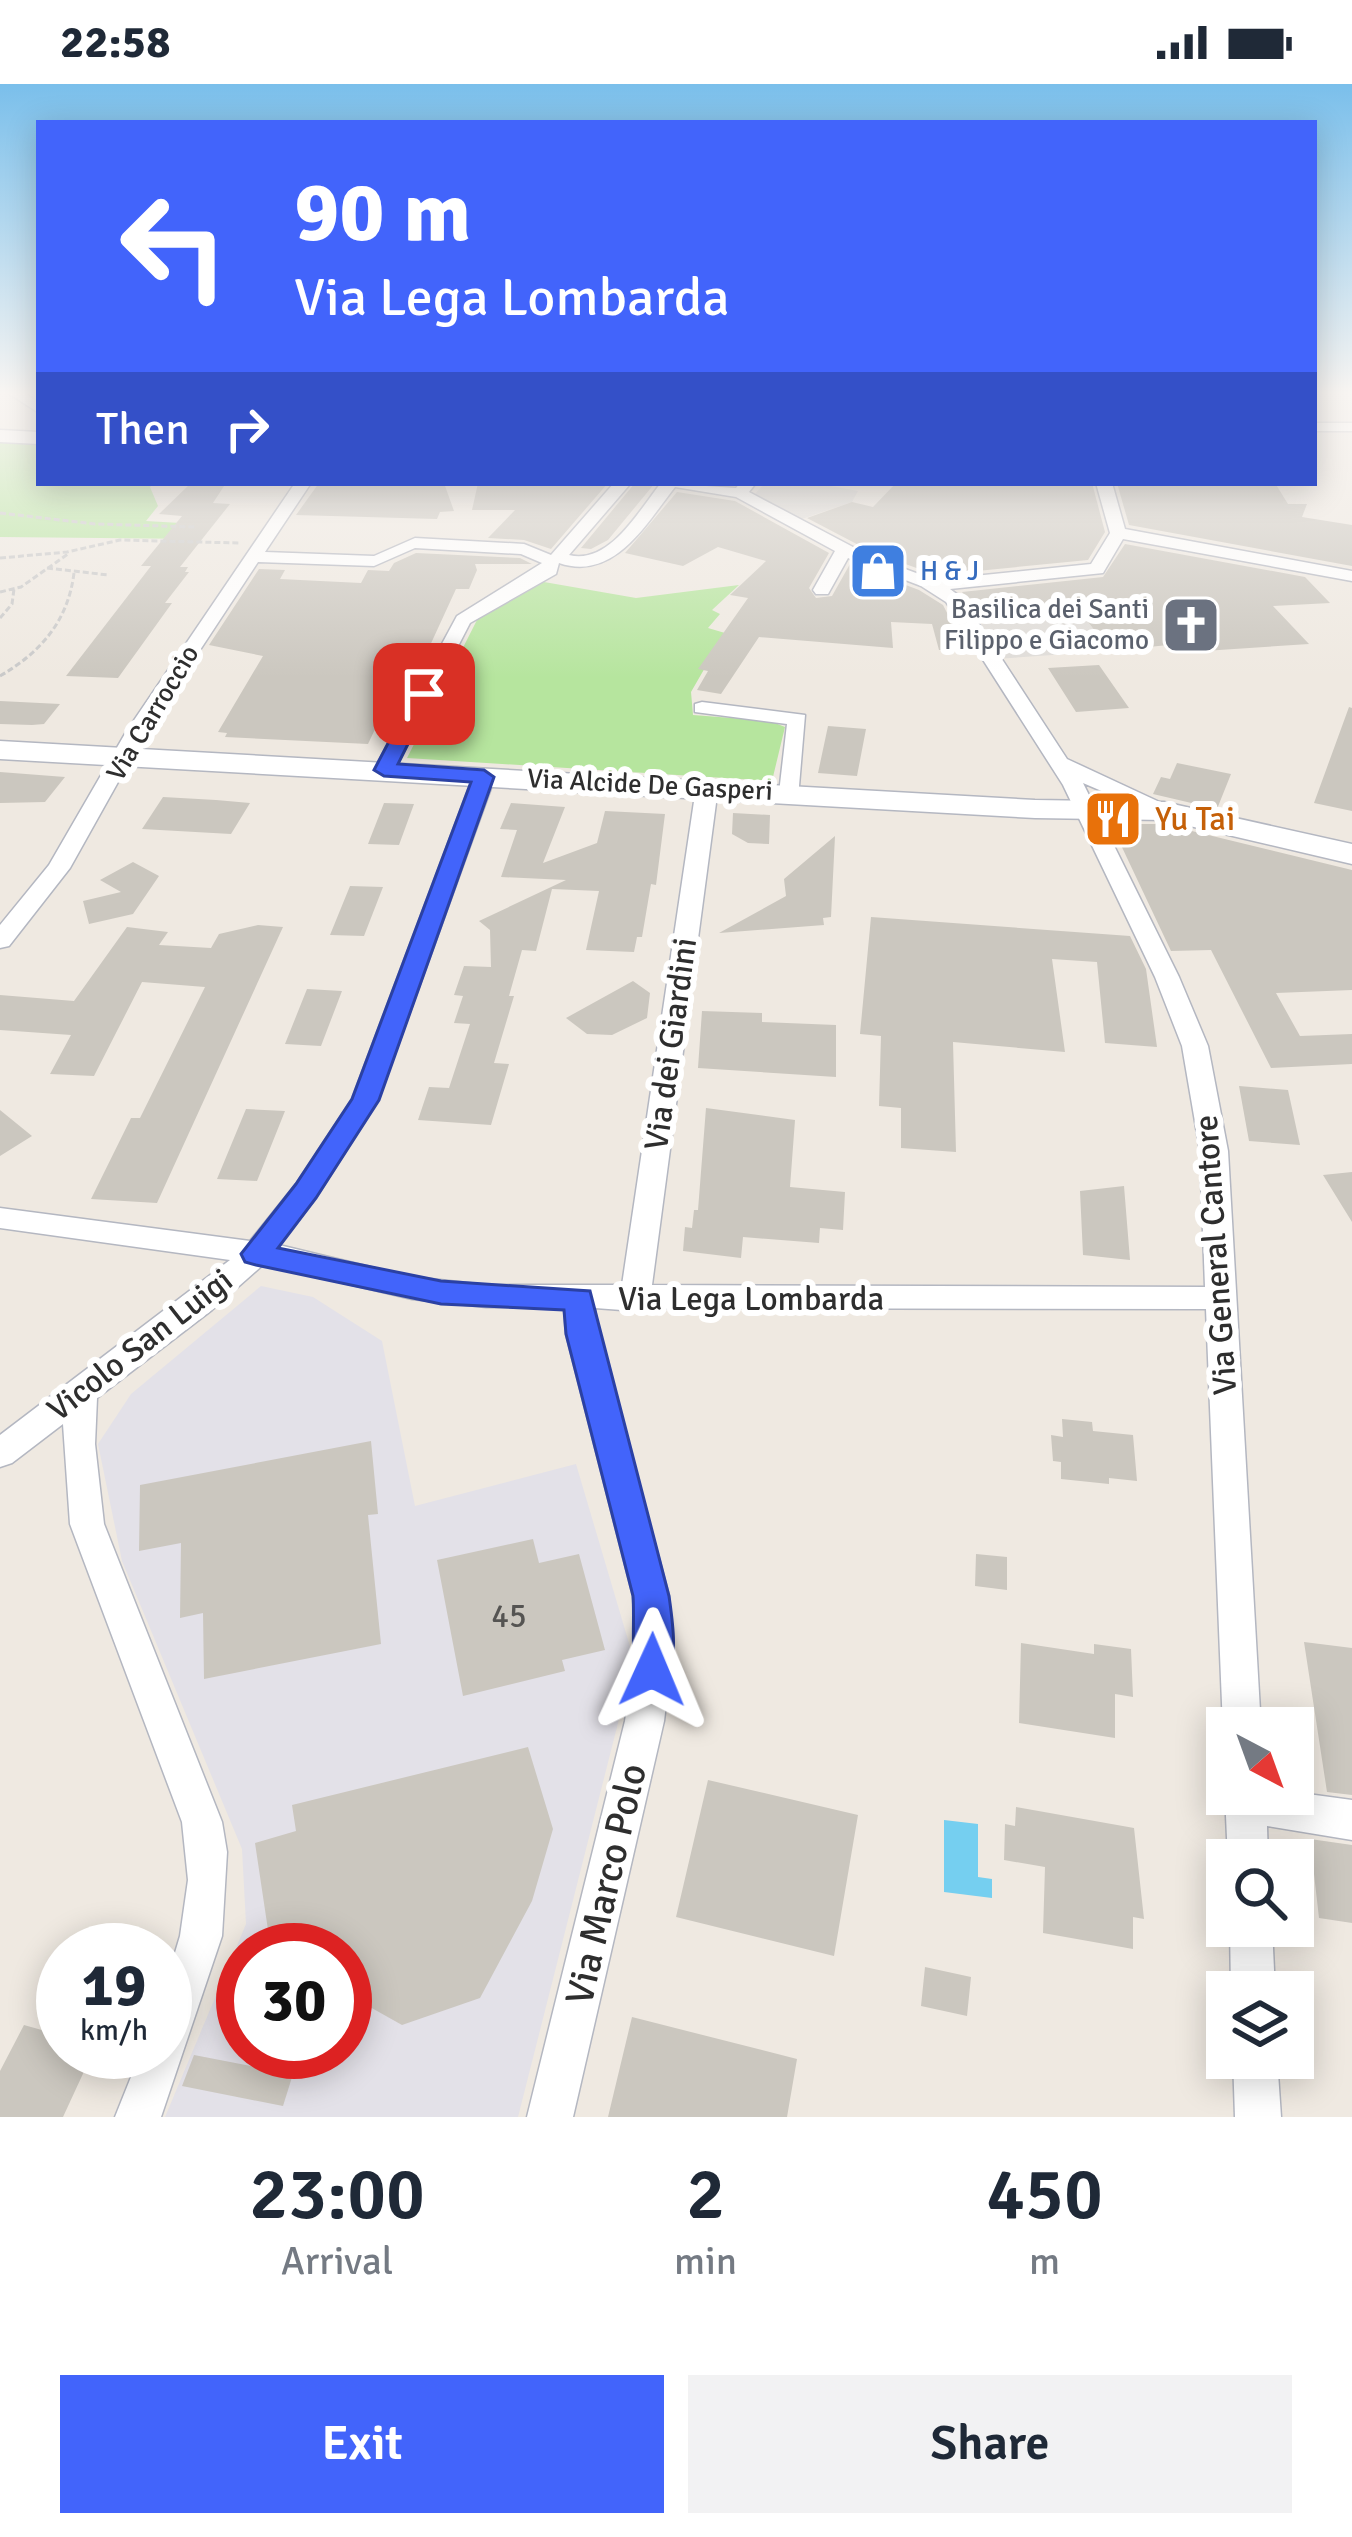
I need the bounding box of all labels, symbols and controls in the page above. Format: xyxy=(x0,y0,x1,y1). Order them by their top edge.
text: 22:58 xyxy=(60,15,170,70)
text: 90 m xyxy=(294,161,471,265)
icon: left xyxy=(96,168,252,324)
text: Via Lega Lombarda xyxy=(294,264,730,331)
icon: right xyxy=(214,396,280,462)
text: Then xyxy=(96,402,190,457)
shop icon: H & J xyxy=(847,540,909,602)
place label: H & J xyxy=(920,555,979,588)
place label: Basilica dei Santi Filippo e Giacomo xyxy=(944,593,1149,657)
church icon: Basilica dei Santi Filippo e Giacomo xyxy=(1160,594,1222,656)
street label: Via Carroccio xyxy=(100,639,206,787)
pin xyxy=(373,643,475,745)
icon: arrive xyxy=(391,661,457,727)
street label: Via Alcide De Gasperi xyxy=(526,762,774,808)
restaurant icon: Yu Tai xyxy=(1082,788,1144,850)
place label: Yu Tai xyxy=(1155,799,1235,840)
street label: Via dei Giardini xyxy=(636,935,706,1153)
street label: Via General Cantore xyxy=(1186,1114,1246,1396)
street label: Vicolo San Luigi xyxy=(39,1260,241,1430)
street label: Via Lega Lombarda xyxy=(618,1279,884,1320)
house number: 45 xyxy=(491,1596,527,1637)
position arrow xyxy=(589,1607,715,1733)
north arrow xyxy=(1206,1707,1314,1815)
map controls xyxy=(1206,1707,1314,2079)
street label: Via Marco Polo xyxy=(555,1759,657,2009)
button: search xyxy=(1206,1839,1314,1947)
speed limit sign: 30 xyxy=(216,1923,372,2079)
text: 19 xyxy=(82,1949,146,2023)
button: layers xyxy=(1206,1971,1314,2079)
text: km/h xyxy=(80,2012,148,2049)
text: 23:00 xyxy=(249,2150,425,2239)
text: 2 xyxy=(686,2150,725,2239)
text: 450 xyxy=(986,2150,1103,2239)
text: Arrival xyxy=(281,2237,393,2285)
text: min xyxy=(674,2237,737,2285)
text: m xyxy=(1029,2237,1060,2285)
button: Exit xyxy=(60,2375,664,2513)
button: Share xyxy=(688,2375,1292,2513)

